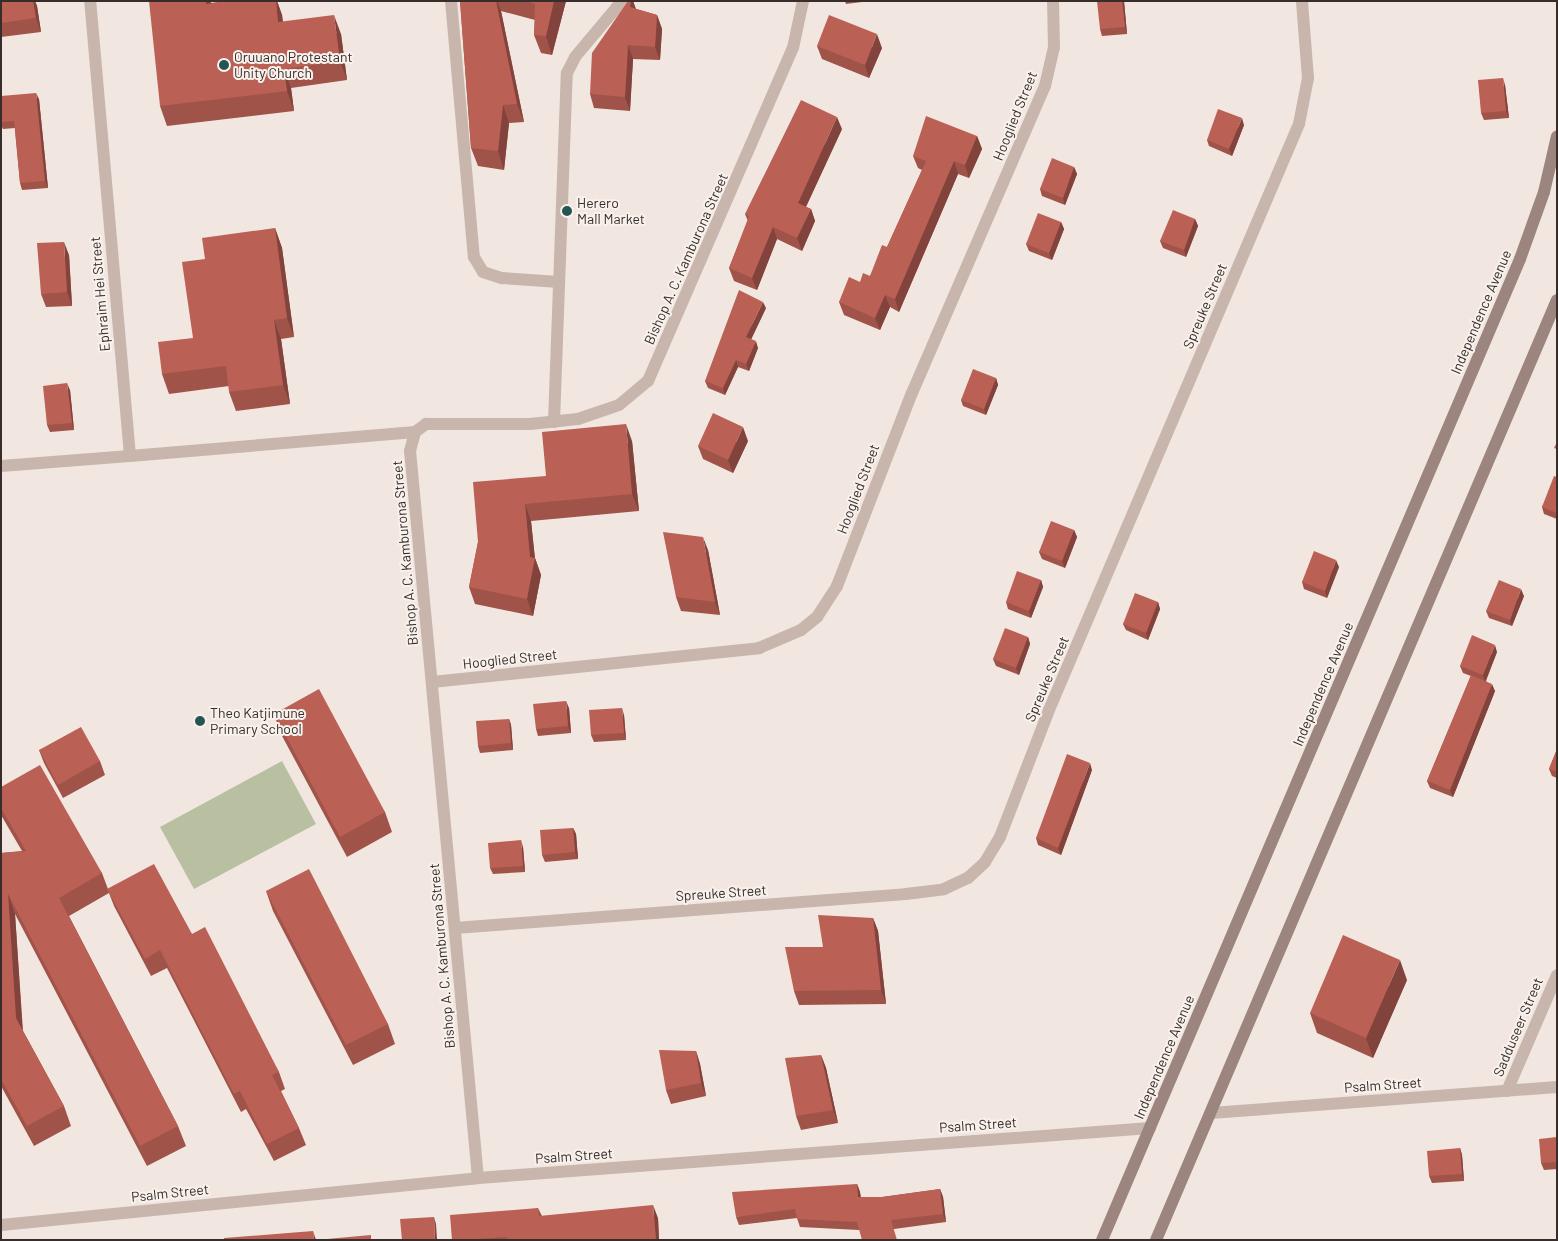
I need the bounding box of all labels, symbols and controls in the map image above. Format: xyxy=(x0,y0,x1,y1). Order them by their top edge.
place label: Oruuano Protestant Unity Church xyxy=(234,49,353,82)
marker: Oruuano Protestant Unity Church xyxy=(218,59,230,71)
street label: Hooglied Street xyxy=(989,69,1041,163)
street label: Bishop A. C. Kamburona Street xyxy=(641,171,731,347)
place label: Herero Mall Market xyxy=(577,195,645,228)
marker: Herero Mall Market xyxy=(561,205,573,217)
street label: Ephraim Hei Street xyxy=(87,236,113,352)
street label: Independence Avenue xyxy=(1447,247,1515,377)
street label: Spreuke Street xyxy=(1179,261,1231,351)
street label: Hooglied Street xyxy=(833,442,883,536)
street label: Bishop A. C. Kamburona Street xyxy=(389,460,421,646)
street label: Independence Avenue xyxy=(1289,619,1357,749)
street label: Spreuke Street xyxy=(1021,634,1073,724)
street label: Hooglied Street xyxy=(462,646,558,672)
place label: Theo Katjimune Primary School xyxy=(210,705,305,738)
marker: Theo Katjimune Primary School xyxy=(194,715,206,727)
street label: Bishop A. C. Kamburona Street xyxy=(426,863,458,1049)
street label: Spreuke Street xyxy=(675,881,767,905)
street label: Sadduseer Street xyxy=(1490,975,1546,1079)
street label: Independence Avenue xyxy=(1130,992,1198,1122)
street label: Psalm Street xyxy=(1344,1074,1422,1096)
street label: Psalm Street xyxy=(939,1114,1017,1136)
street label: Psalm Street xyxy=(535,1145,613,1167)
street label: Psalm Street xyxy=(130,1181,210,1205)

